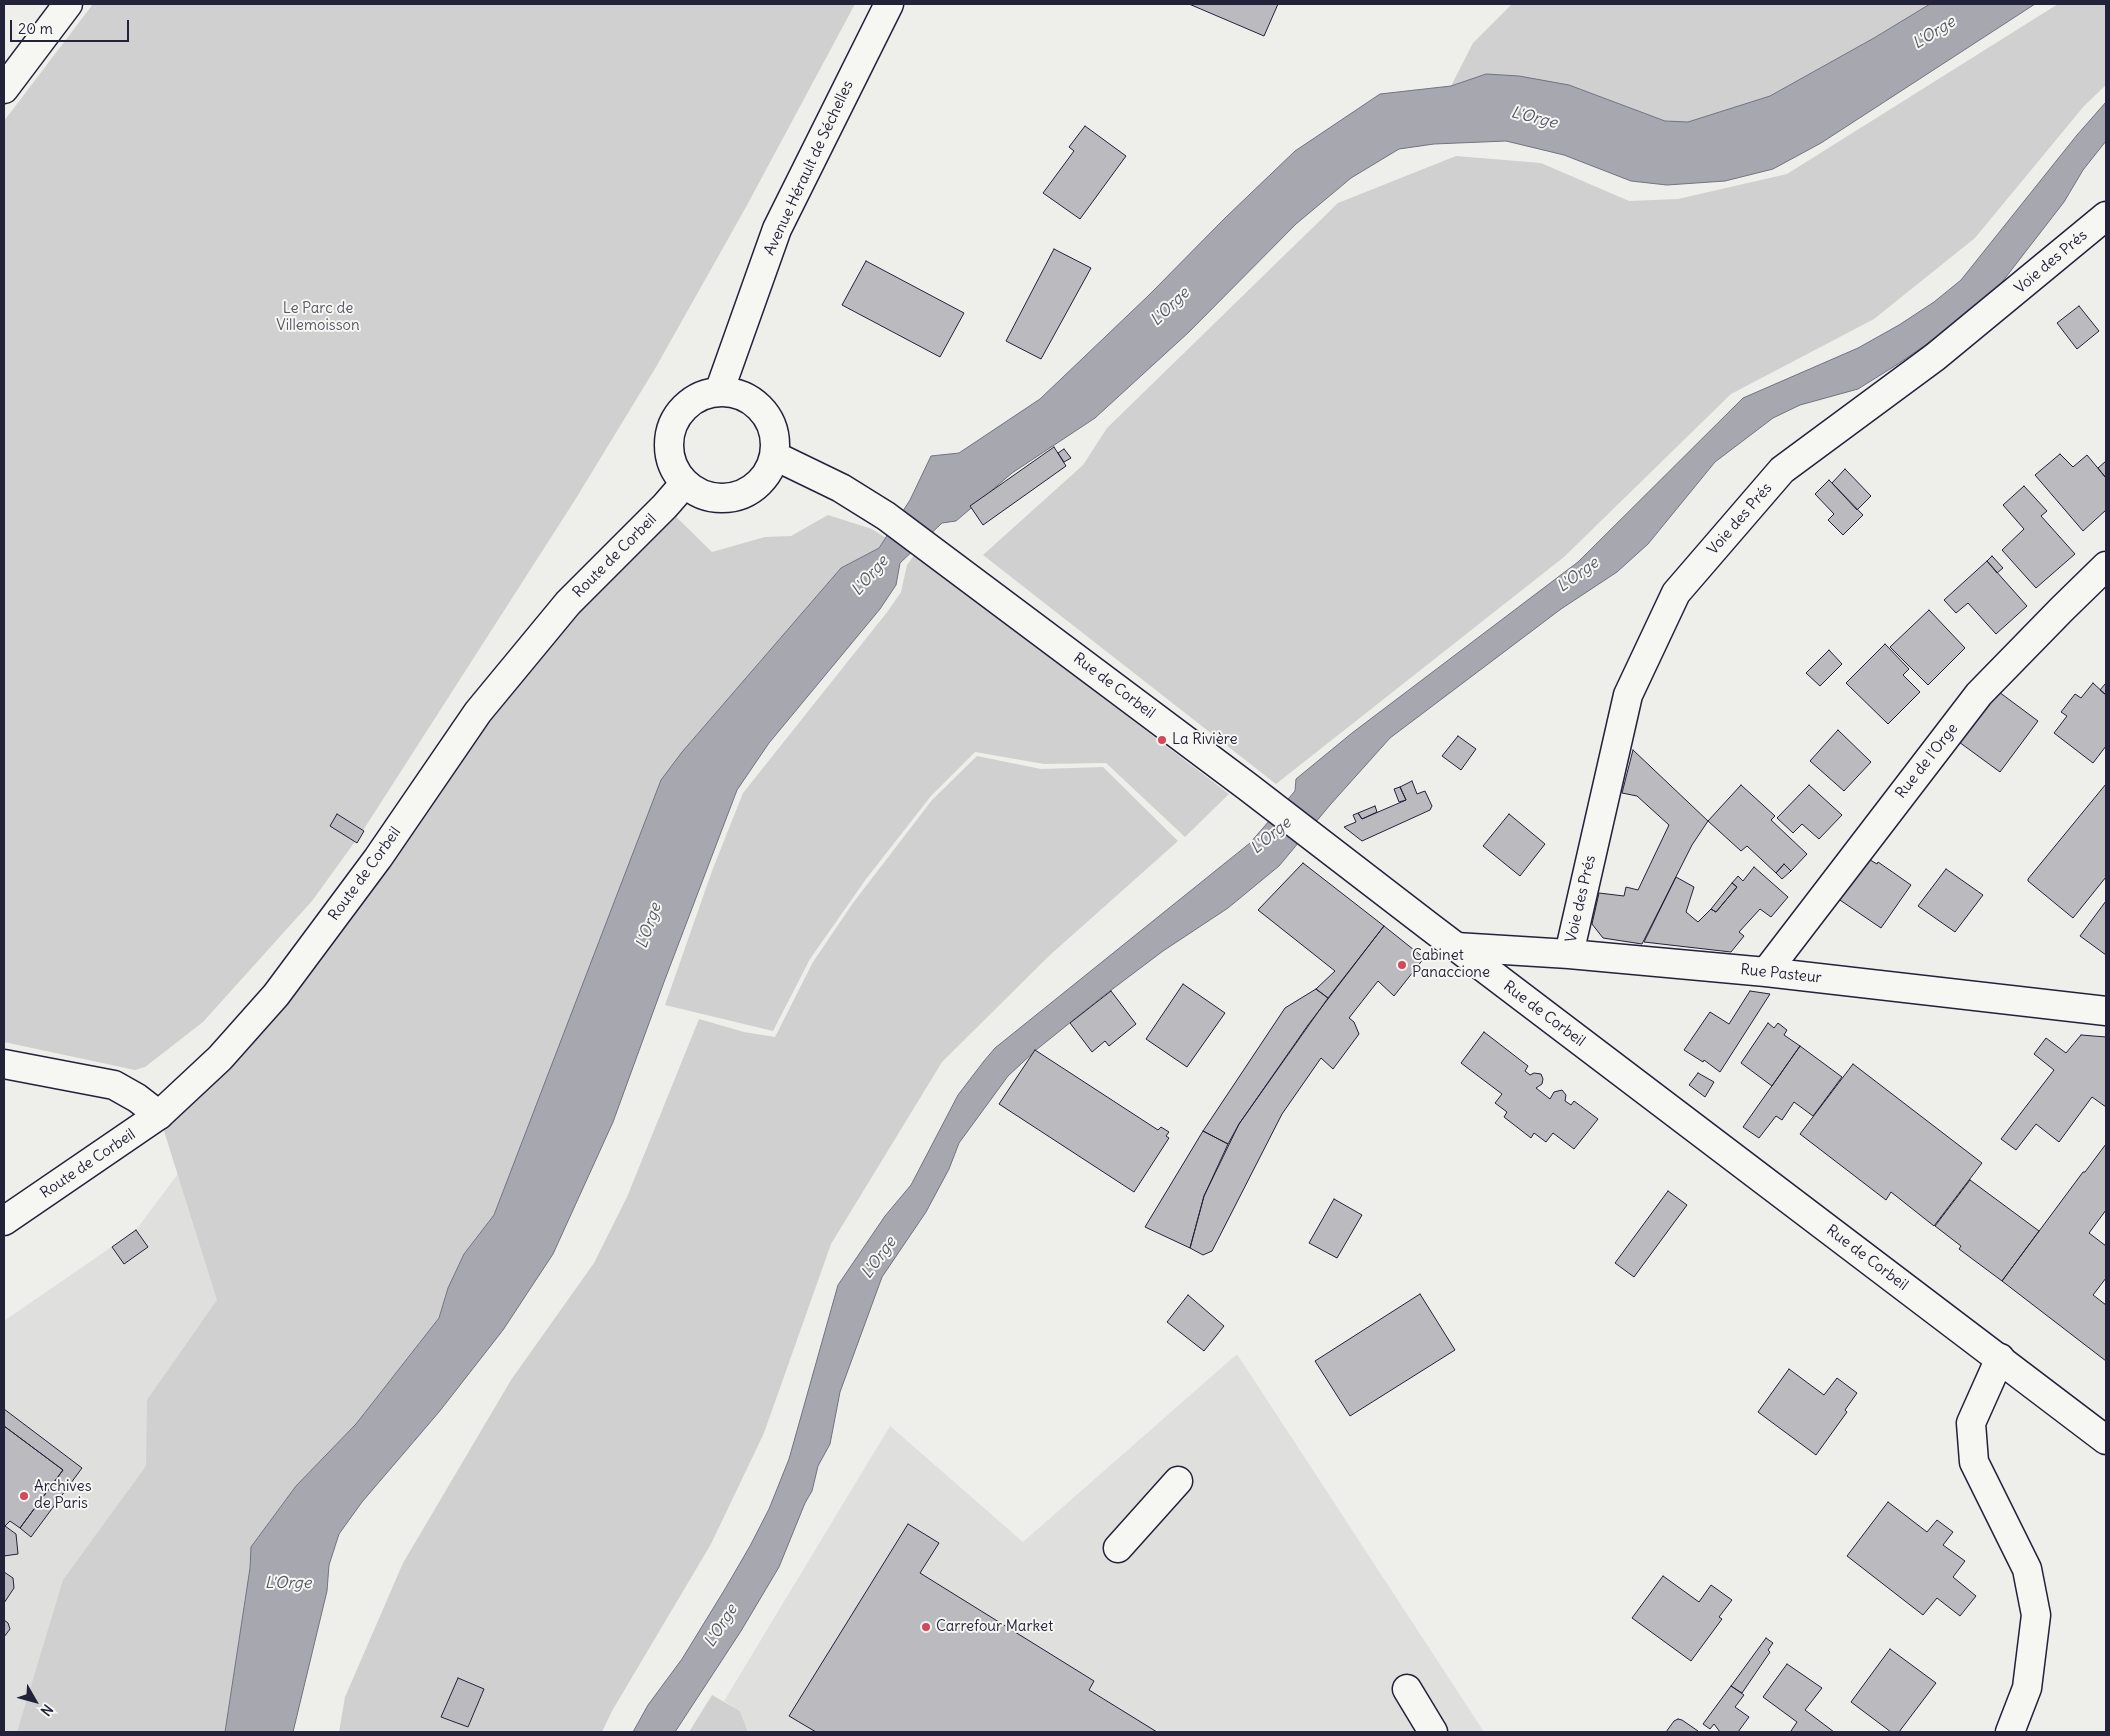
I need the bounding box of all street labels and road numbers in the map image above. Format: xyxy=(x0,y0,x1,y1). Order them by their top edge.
street label: Avenue Hérault de Séchelles xyxy=(761,78,857,258)
street label: Voie des Prés xyxy=(2011,226,2091,298)
street label: Voie des Prés xyxy=(1704,479,1776,559)
street label: Route de Corbeil xyxy=(569,510,661,602)
street label: Rue de Corbeil xyxy=(1070,649,1158,723)
street label: Rue de l'Orge xyxy=(1892,720,1962,802)
street label: Route de Corbeil xyxy=(325,824,405,924)
street label: Voie des Prés xyxy=(1562,854,1600,944)
street label: Rue Pasteur xyxy=(1739,961,1823,987)
street label: Rue de Corbeil xyxy=(1500,977,1588,1051)
street label: Route de Corbeil xyxy=(37,1126,139,1202)
street label: Rue de Corbeil xyxy=(1823,1221,1911,1295)

